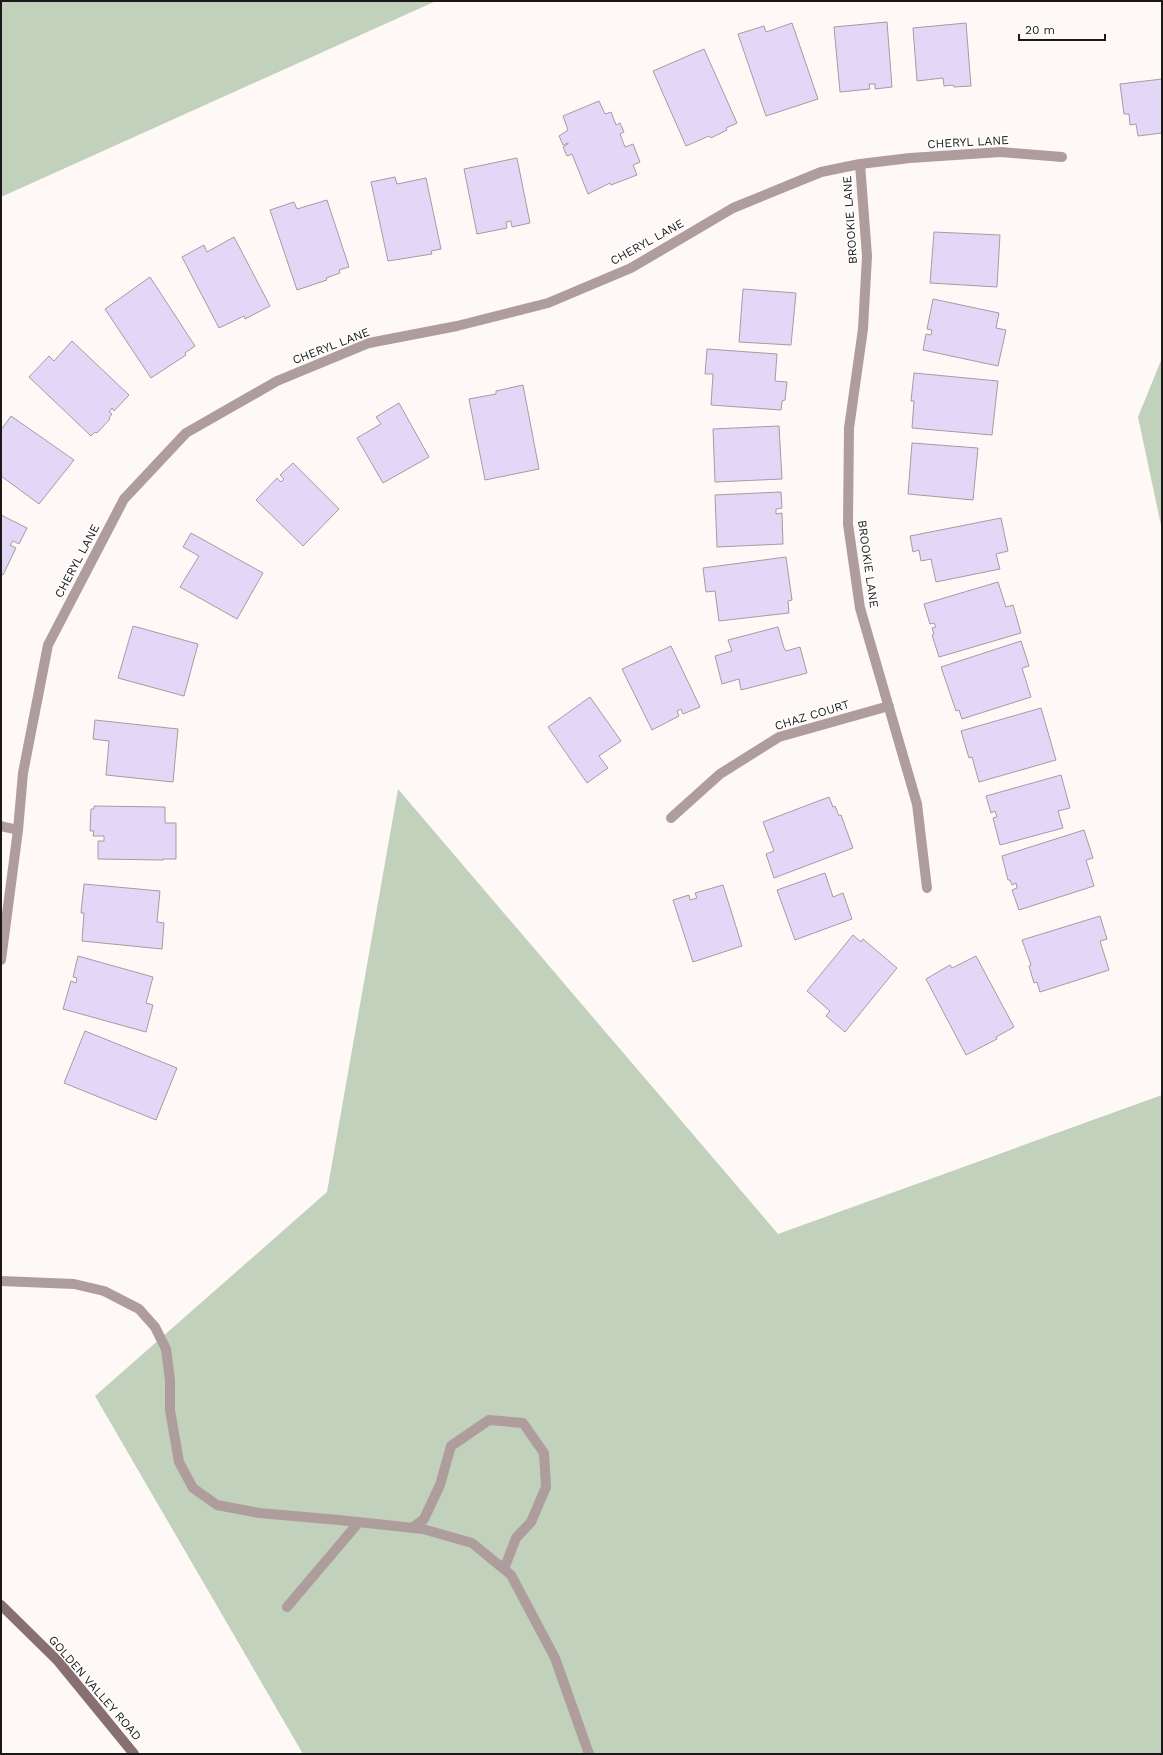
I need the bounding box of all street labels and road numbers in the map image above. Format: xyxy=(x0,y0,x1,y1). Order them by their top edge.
street label: CHERYL LANE xyxy=(927,133,1009,151)
street label: BROOKIE LANE xyxy=(840,175,860,265)
street label: CHERYL LANE xyxy=(608,216,686,268)
street label: CHERYL LANE xyxy=(290,325,372,367)
street label: BROOKIE LANE xyxy=(855,519,881,609)
street label: CHERYL LANE xyxy=(52,521,102,600)
street label: CHAZ COURT xyxy=(773,697,851,733)
street label: GOLDEN VALLEY ROAD xyxy=(46,1633,144,1743)

